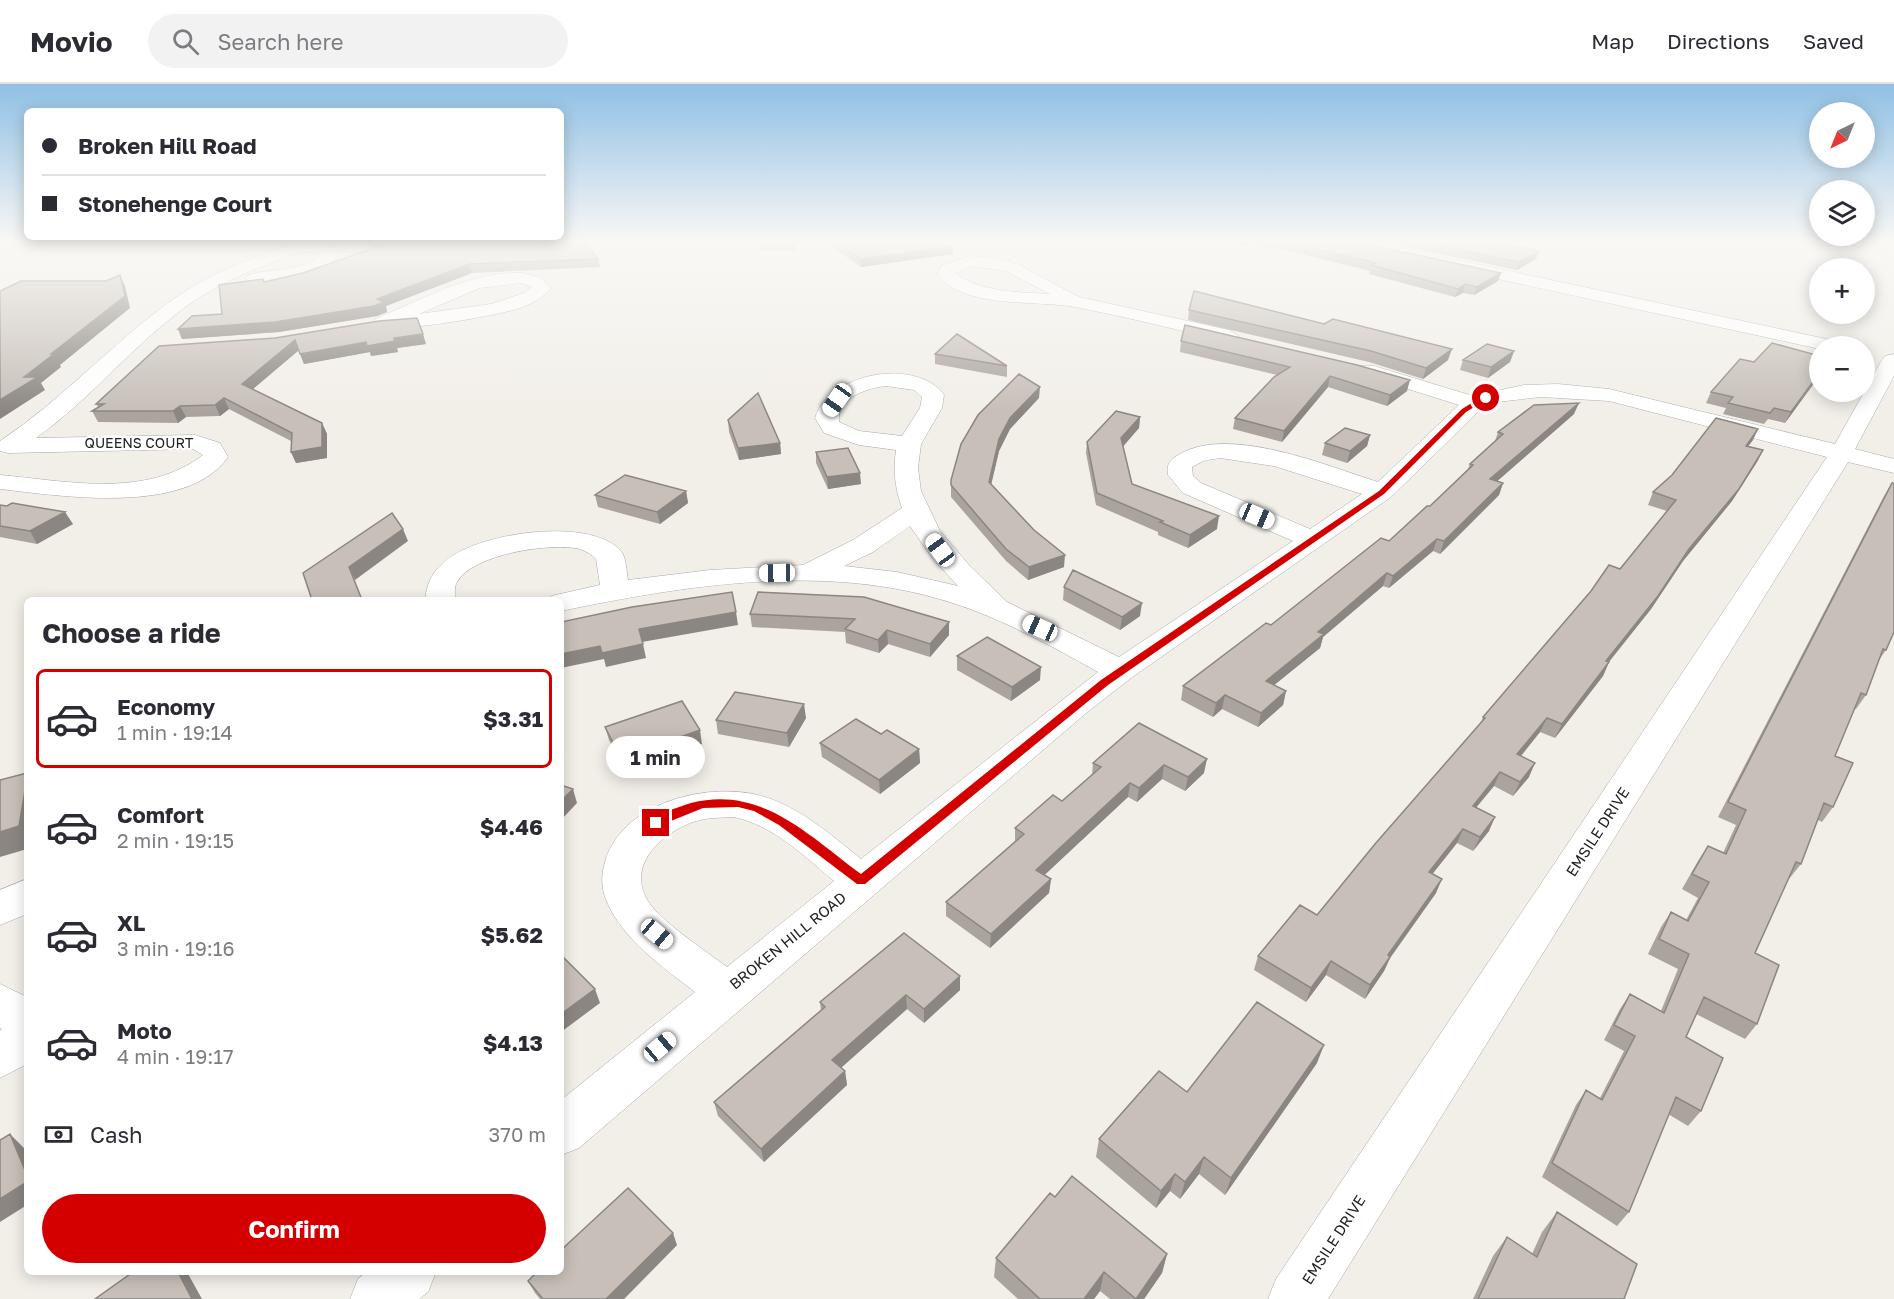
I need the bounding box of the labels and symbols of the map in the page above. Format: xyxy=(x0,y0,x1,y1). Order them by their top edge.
north arrow xyxy=(1809,102,1875,168)
car xyxy=(819,380,855,420)
route start xyxy=(1472,384,1499,411)
street label: QUEENS COURT xyxy=(85,434,194,451)
car xyxy=(1237,501,1277,531)
car xyxy=(922,530,958,570)
car xyxy=(759,564,795,582)
car xyxy=(1020,612,1060,644)
callout: 1 min xyxy=(606,736,706,778)
street label: EMSILE DRIVE xyxy=(1562,784,1633,879)
route end xyxy=(642,809,669,836)
street label: BROKEN HILL ROAD xyxy=(726,888,849,993)
car xyxy=(637,916,677,952)
car xyxy=(640,1029,680,1065)
street label: EMSILE DRIVE xyxy=(1298,1192,1369,1287)

